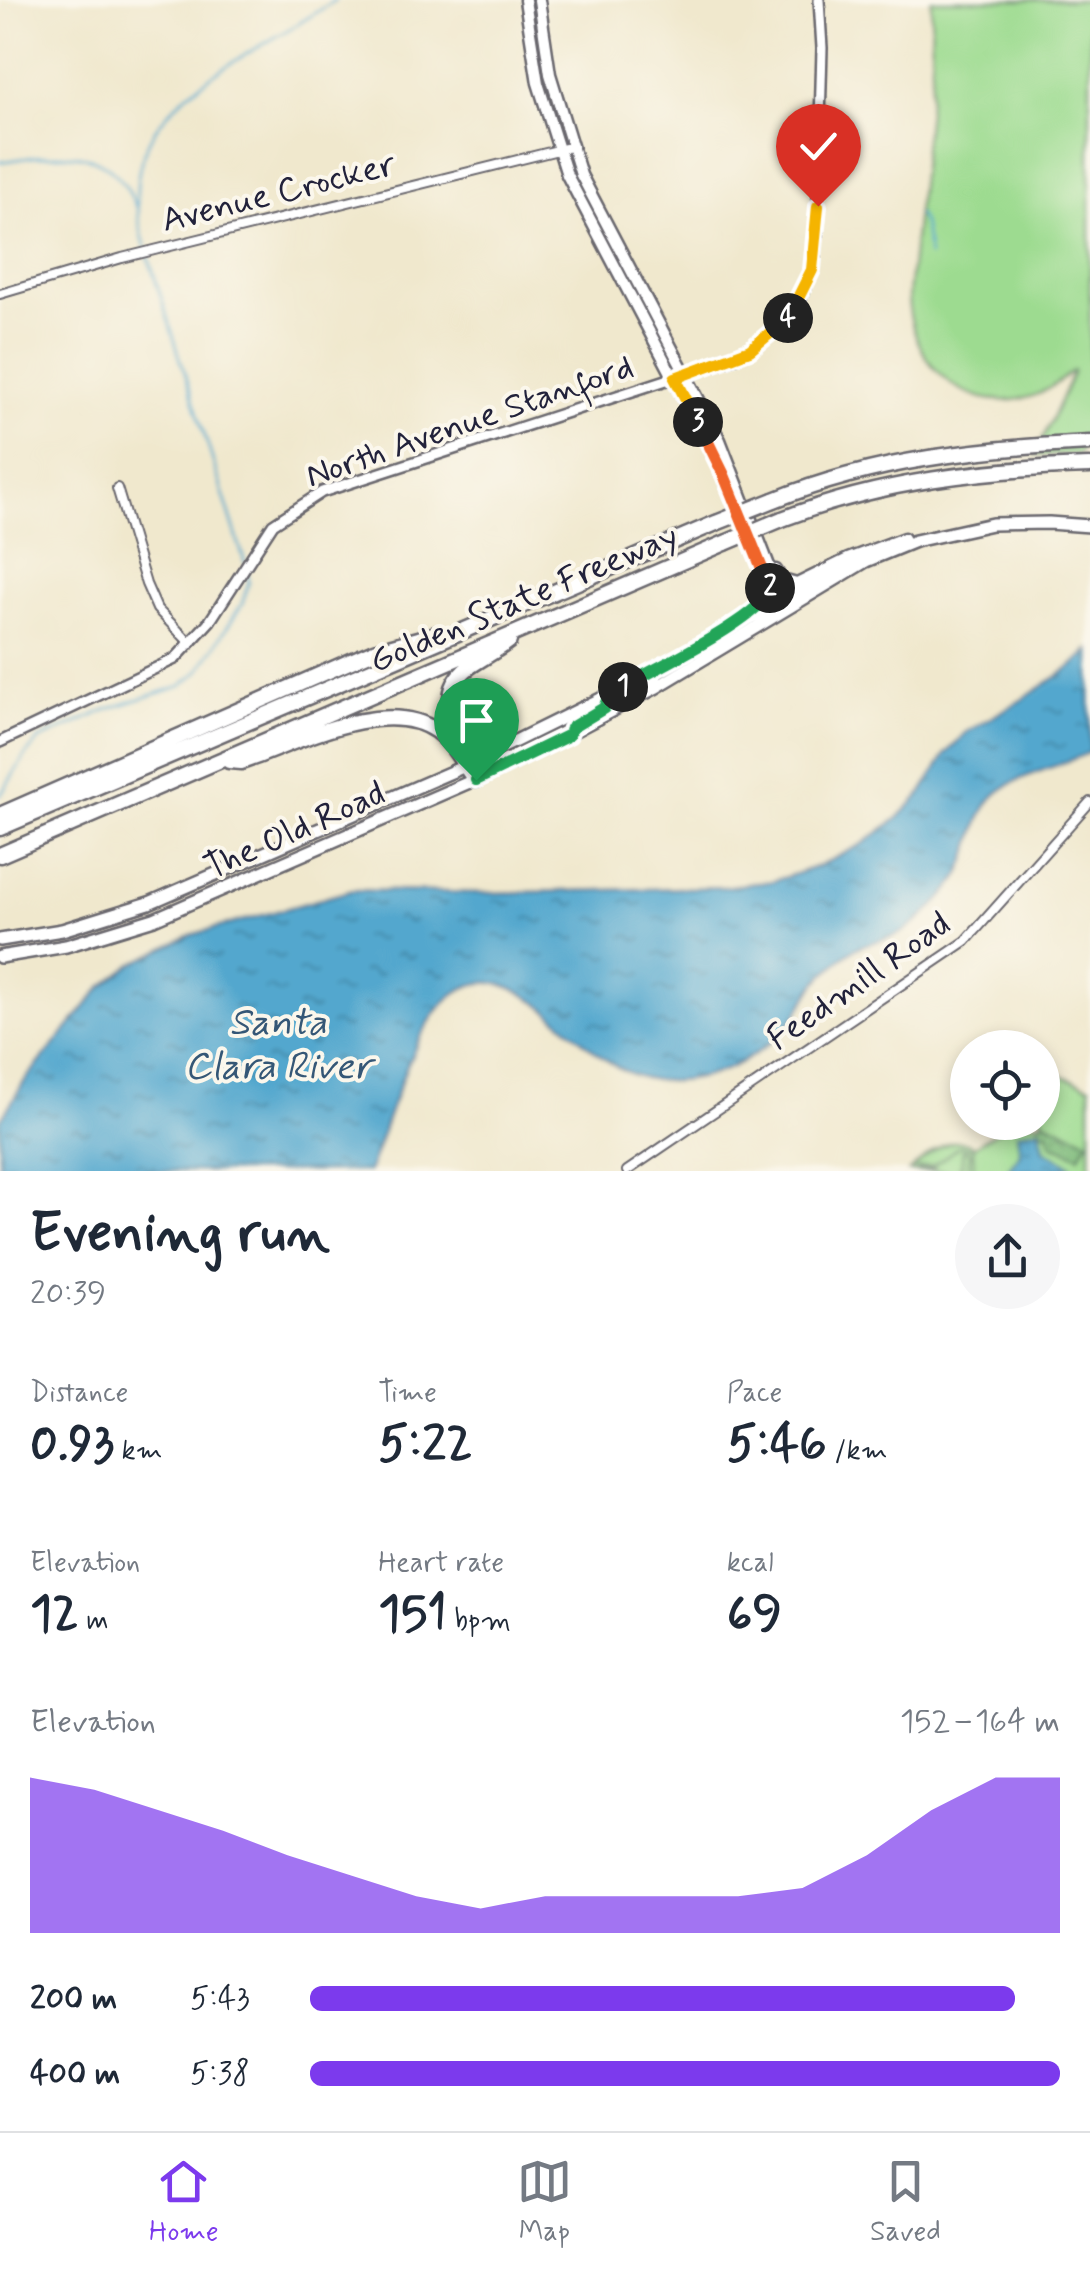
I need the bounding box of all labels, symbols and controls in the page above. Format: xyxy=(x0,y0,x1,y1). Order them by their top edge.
pin xyxy=(776,104,861,207)
icon: check xyxy=(791,119,846,174)
street label: Avenue Crocker xyxy=(157,142,401,244)
pin: 4 xyxy=(763,293,813,343)
text: 4 xyxy=(780,299,796,336)
street label: North Avenue Stanford xyxy=(300,344,641,502)
pin: 3 xyxy=(673,397,723,447)
text: 3 xyxy=(692,403,704,440)
street label: Golden State Freeway xyxy=(362,513,685,685)
pin: 2 xyxy=(745,563,795,613)
text: 2 xyxy=(763,569,777,606)
pin: 1 xyxy=(598,662,648,712)
text: 1 xyxy=(617,668,629,705)
pin xyxy=(434,678,519,781)
icon: arrive xyxy=(449,693,504,748)
street label: The Old Road xyxy=(197,771,392,891)
street label: Feedmill Road xyxy=(758,902,960,1062)
water label: Santa Clara River xyxy=(184,999,377,1092)
map controls xyxy=(950,1030,1060,1140)
button: locate xyxy=(950,1030,1060,1140)
text: Evening run xyxy=(30,1199,330,1271)
button: share xyxy=(955,1204,1060,1309)
text: 20:39 xyxy=(30,1273,106,1315)
text: Distance xyxy=(30,1375,128,1412)
text: Time xyxy=(378,1375,437,1412)
text: Pace xyxy=(727,1375,782,1412)
text: 0.93 xyxy=(30,1412,114,1478)
text: 5:22 xyxy=(378,1412,473,1478)
text: 5:46 xyxy=(727,1412,827,1478)
text: km xyxy=(114,1433,162,1470)
text: /km xyxy=(827,1433,887,1470)
text: Elevation xyxy=(30,1545,140,1582)
text: Heart rate xyxy=(378,1545,504,1582)
text: kcal xyxy=(727,1545,774,1582)
text: 12 xyxy=(30,1582,79,1648)
text: 151 xyxy=(378,1582,447,1648)
text: 69 xyxy=(727,1582,782,1648)
text: m xyxy=(79,1603,109,1640)
text: bpm xyxy=(447,1603,511,1640)
text: Elevation xyxy=(30,1701,156,1743)
text: 152–164 m xyxy=(900,1701,1060,1743)
text: 200 m xyxy=(30,1978,117,2020)
text: 5:43 xyxy=(190,1978,250,2020)
text: 400 m xyxy=(30,2053,120,2095)
text: 5:38 xyxy=(190,2053,250,2095)
tab: Home xyxy=(149,2154,219,2251)
tab: Map xyxy=(517,2154,572,2251)
tab: Saved xyxy=(870,2154,941,2251)

